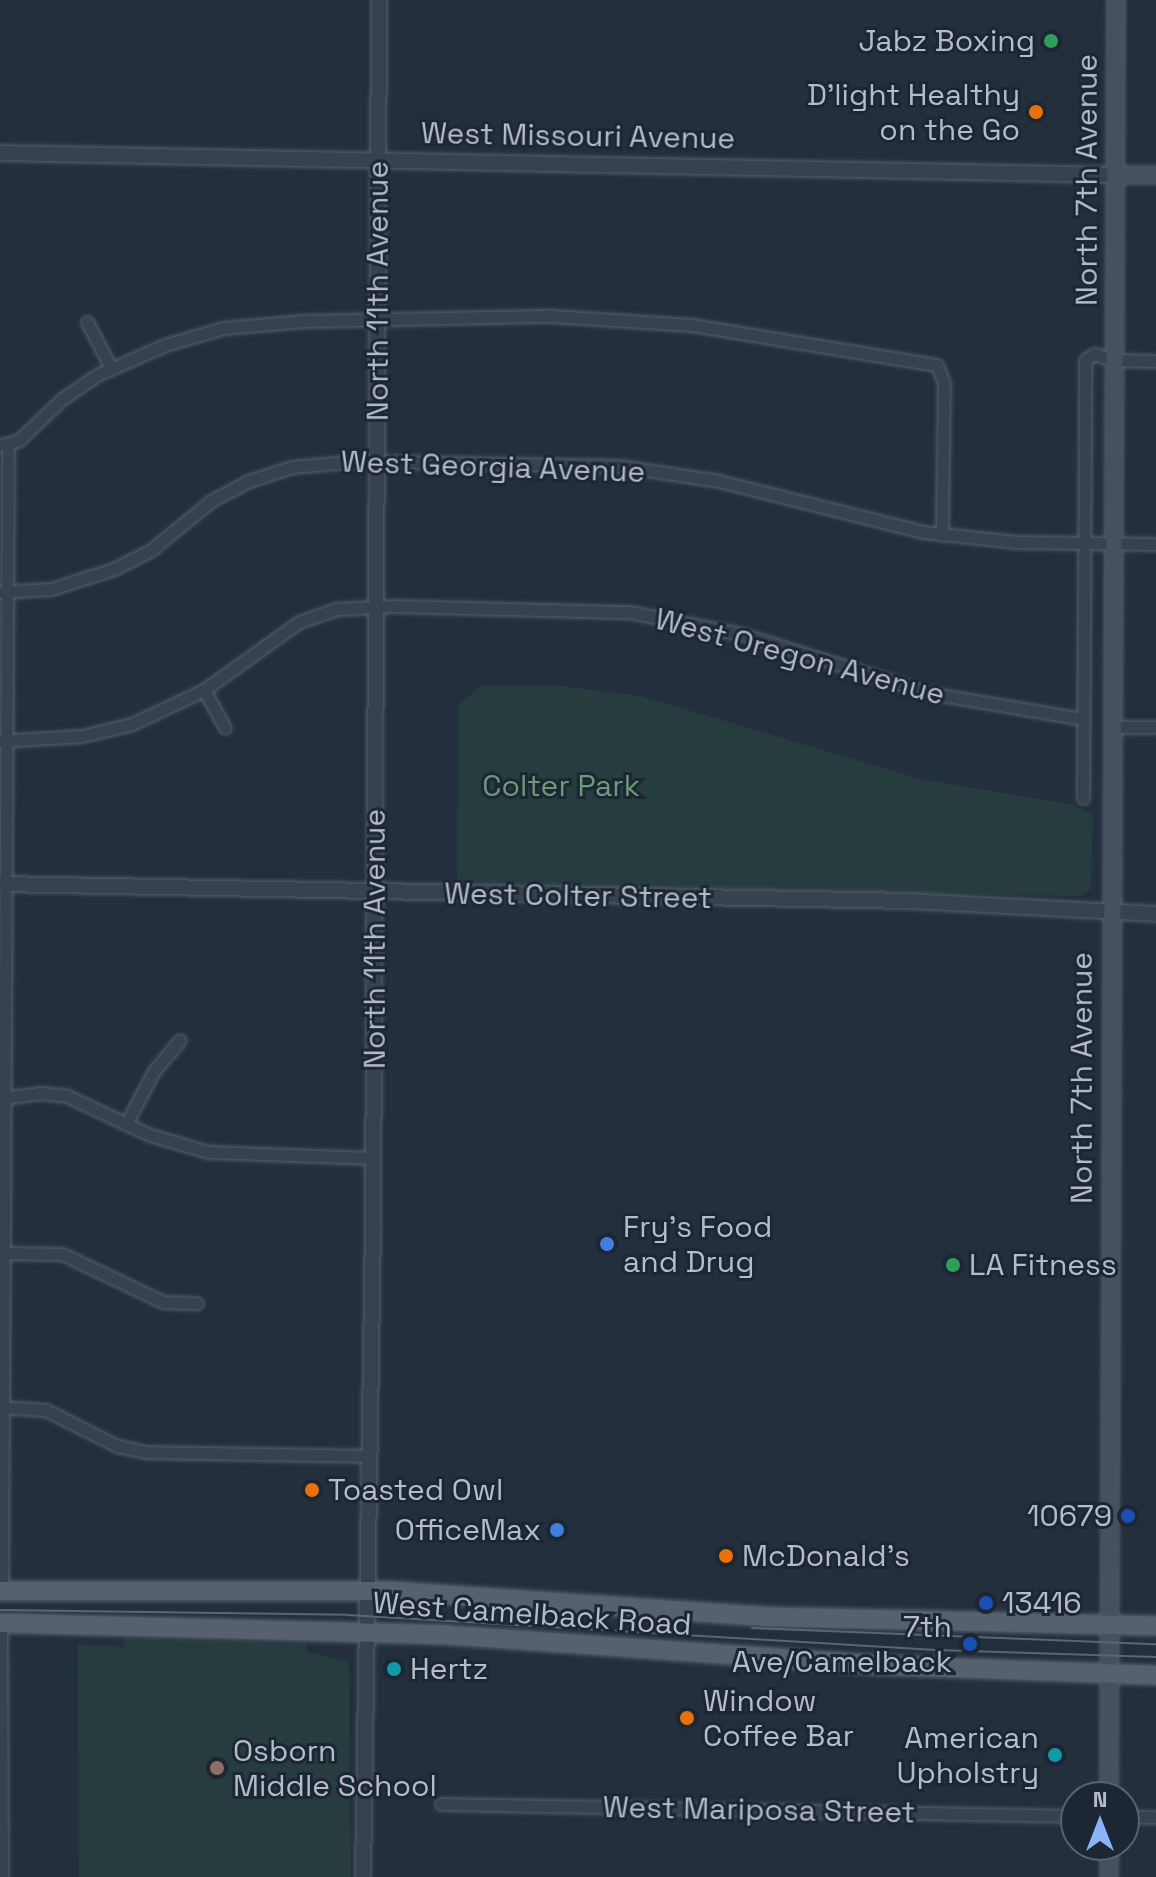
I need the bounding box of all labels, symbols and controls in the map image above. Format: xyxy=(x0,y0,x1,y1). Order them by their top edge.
place label: Jabz Boxing xyxy=(858,23,1035,59)
marker: Jabz Boxing xyxy=(1042,32,1060,50)
street label: North 7th Avenue xyxy=(1069,54,1105,306)
place label: D'light Healthy on the Go xyxy=(807,77,1020,148)
marker: D'light Healthy on the Go xyxy=(1027,103,1045,121)
street label: West Missouri Avenue xyxy=(420,115,736,157)
street label: North 11th Avenue xyxy=(360,161,396,421)
street label: West Georgia Avenue xyxy=(340,444,646,490)
street label: West Oregon Avenue xyxy=(651,601,949,713)
park label: Colter Park xyxy=(482,768,640,804)
street label: North 11th Avenue xyxy=(357,809,393,1069)
street label: West Colter Street xyxy=(444,876,712,916)
street label: North 7th Avenue xyxy=(1064,952,1100,1204)
place label: Fry's Food and Drug xyxy=(623,1209,772,1280)
marker: Fry's Food and Drug xyxy=(598,1235,616,1253)
place label: LA Fitness xyxy=(969,1247,1117,1283)
marker: LA Fitness xyxy=(944,1256,962,1274)
place label: Toasted Owl xyxy=(328,1472,503,1508)
marker: Toasted Owl xyxy=(303,1481,321,1499)
place label: 10679 xyxy=(1027,1498,1112,1534)
marker: 10679 xyxy=(1119,1507,1137,1525)
place label: OfficeMax xyxy=(395,1512,541,1548)
marker: OfficeMax xyxy=(548,1521,566,1539)
place label: McDonald's xyxy=(742,1538,910,1574)
marker: McDonald's xyxy=(717,1547,735,1565)
street label: West Camelback Road xyxy=(371,1585,693,1643)
place label: 13416 xyxy=(1002,1585,1082,1621)
marker: 13416 xyxy=(977,1594,995,1612)
place label: 7th Ave/Camelback xyxy=(732,1609,952,1680)
marker: 7th Ave/Camelback xyxy=(959,1633,981,1655)
place label: Hertz xyxy=(410,1651,488,1687)
marker: Hertz xyxy=(385,1660,403,1678)
place label: Window Coffee Bar xyxy=(703,1683,854,1754)
marker: Window Coffee Bar xyxy=(678,1709,696,1727)
place label: American Upholstry xyxy=(896,1720,1039,1790)
place label: Osborn Middle School xyxy=(233,1733,437,1804)
marker: American Upholstry xyxy=(1046,1746,1064,1764)
marker: Osborn Middle School xyxy=(208,1759,226,1777)
north arrow xyxy=(1060,1781,1140,1861)
text: N xyxy=(1093,1785,1107,1813)
street label: West Mariposa Street xyxy=(602,1789,916,1831)

